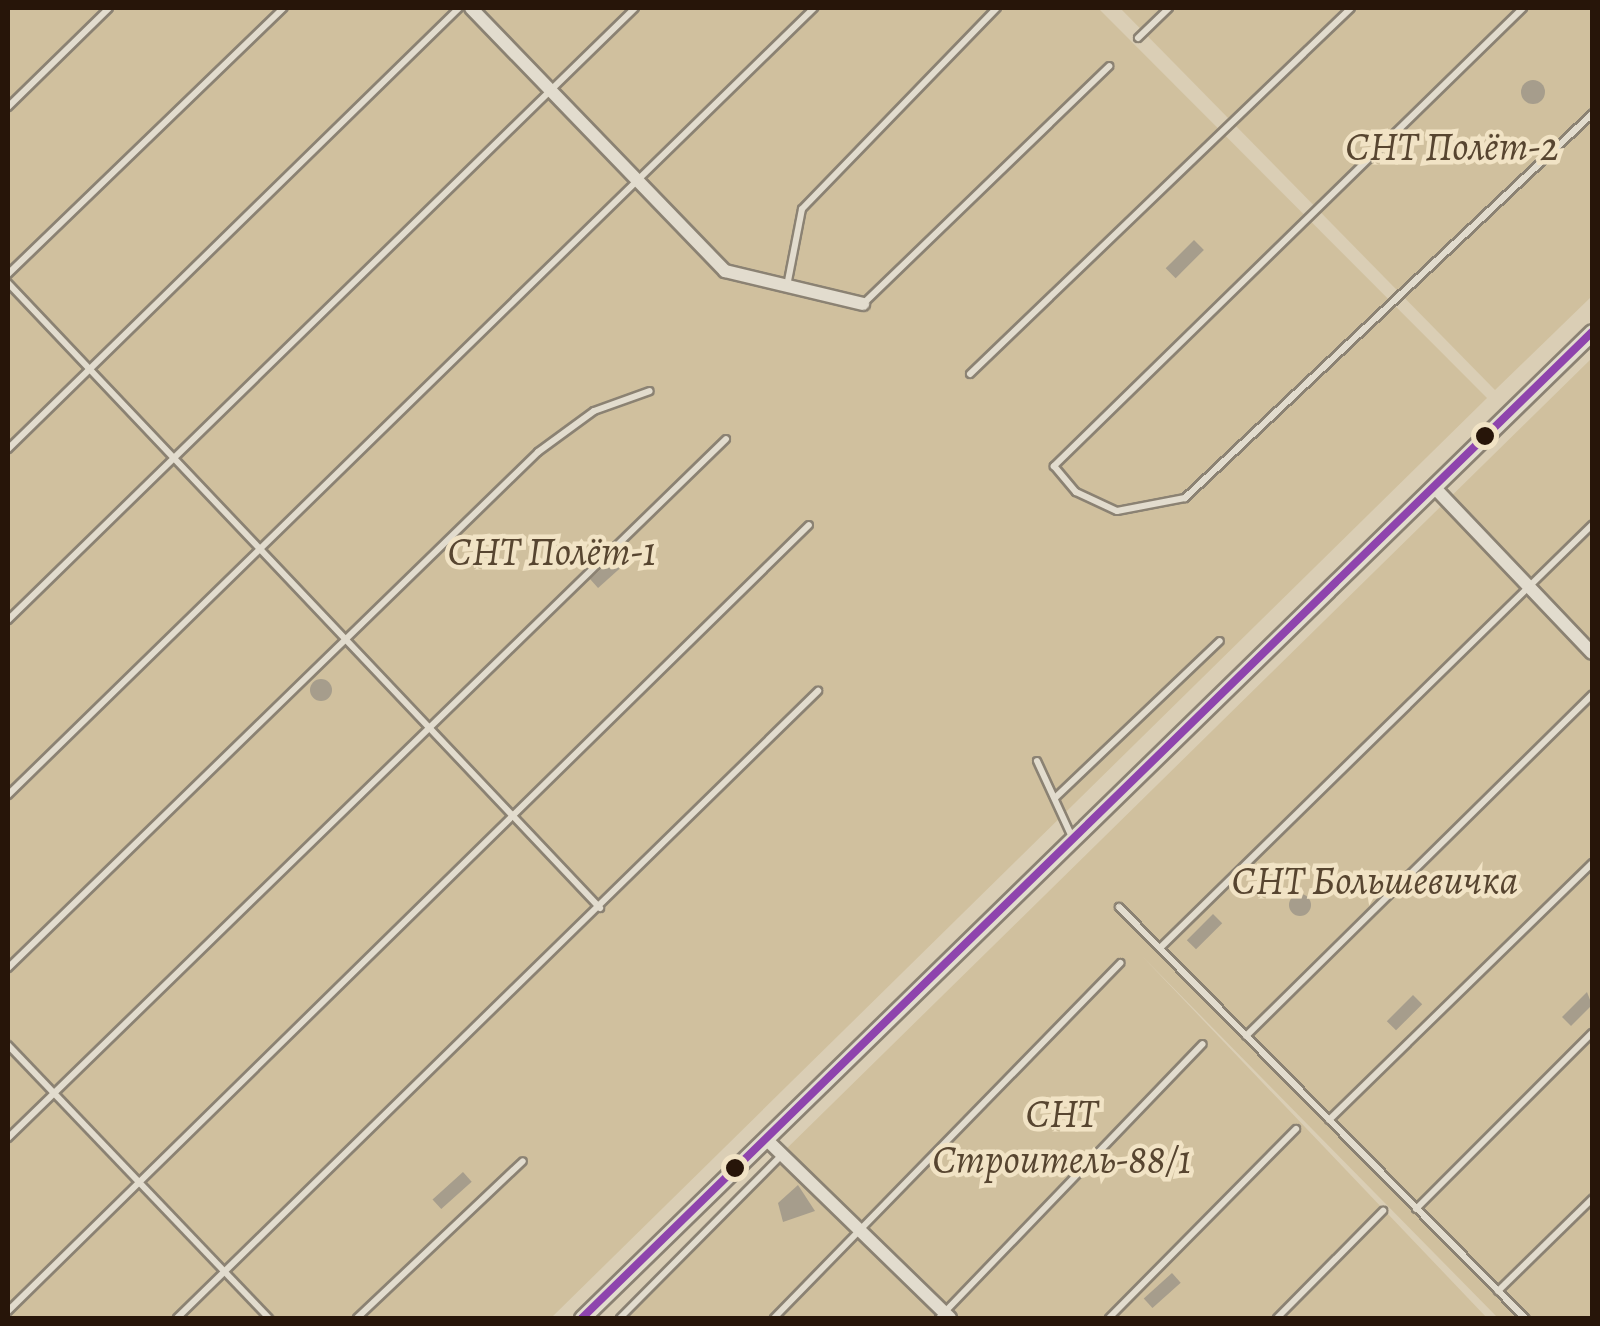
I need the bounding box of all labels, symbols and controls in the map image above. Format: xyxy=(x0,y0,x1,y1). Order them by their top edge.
park label: СНТ Полёт-2 xyxy=(1345,123,1559,171)
unlabelled marker xyxy=(1475,426,1495,446)
park label: СНТ Полёт-1 xyxy=(448,528,656,576)
park label: СНТ Большевичка xyxy=(1232,857,1518,905)
park label: СНТ Строитель-88/1 xyxy=(932,1090,1192,1184)
unlabelled marker xyxy=(725,1158,745,1178)

